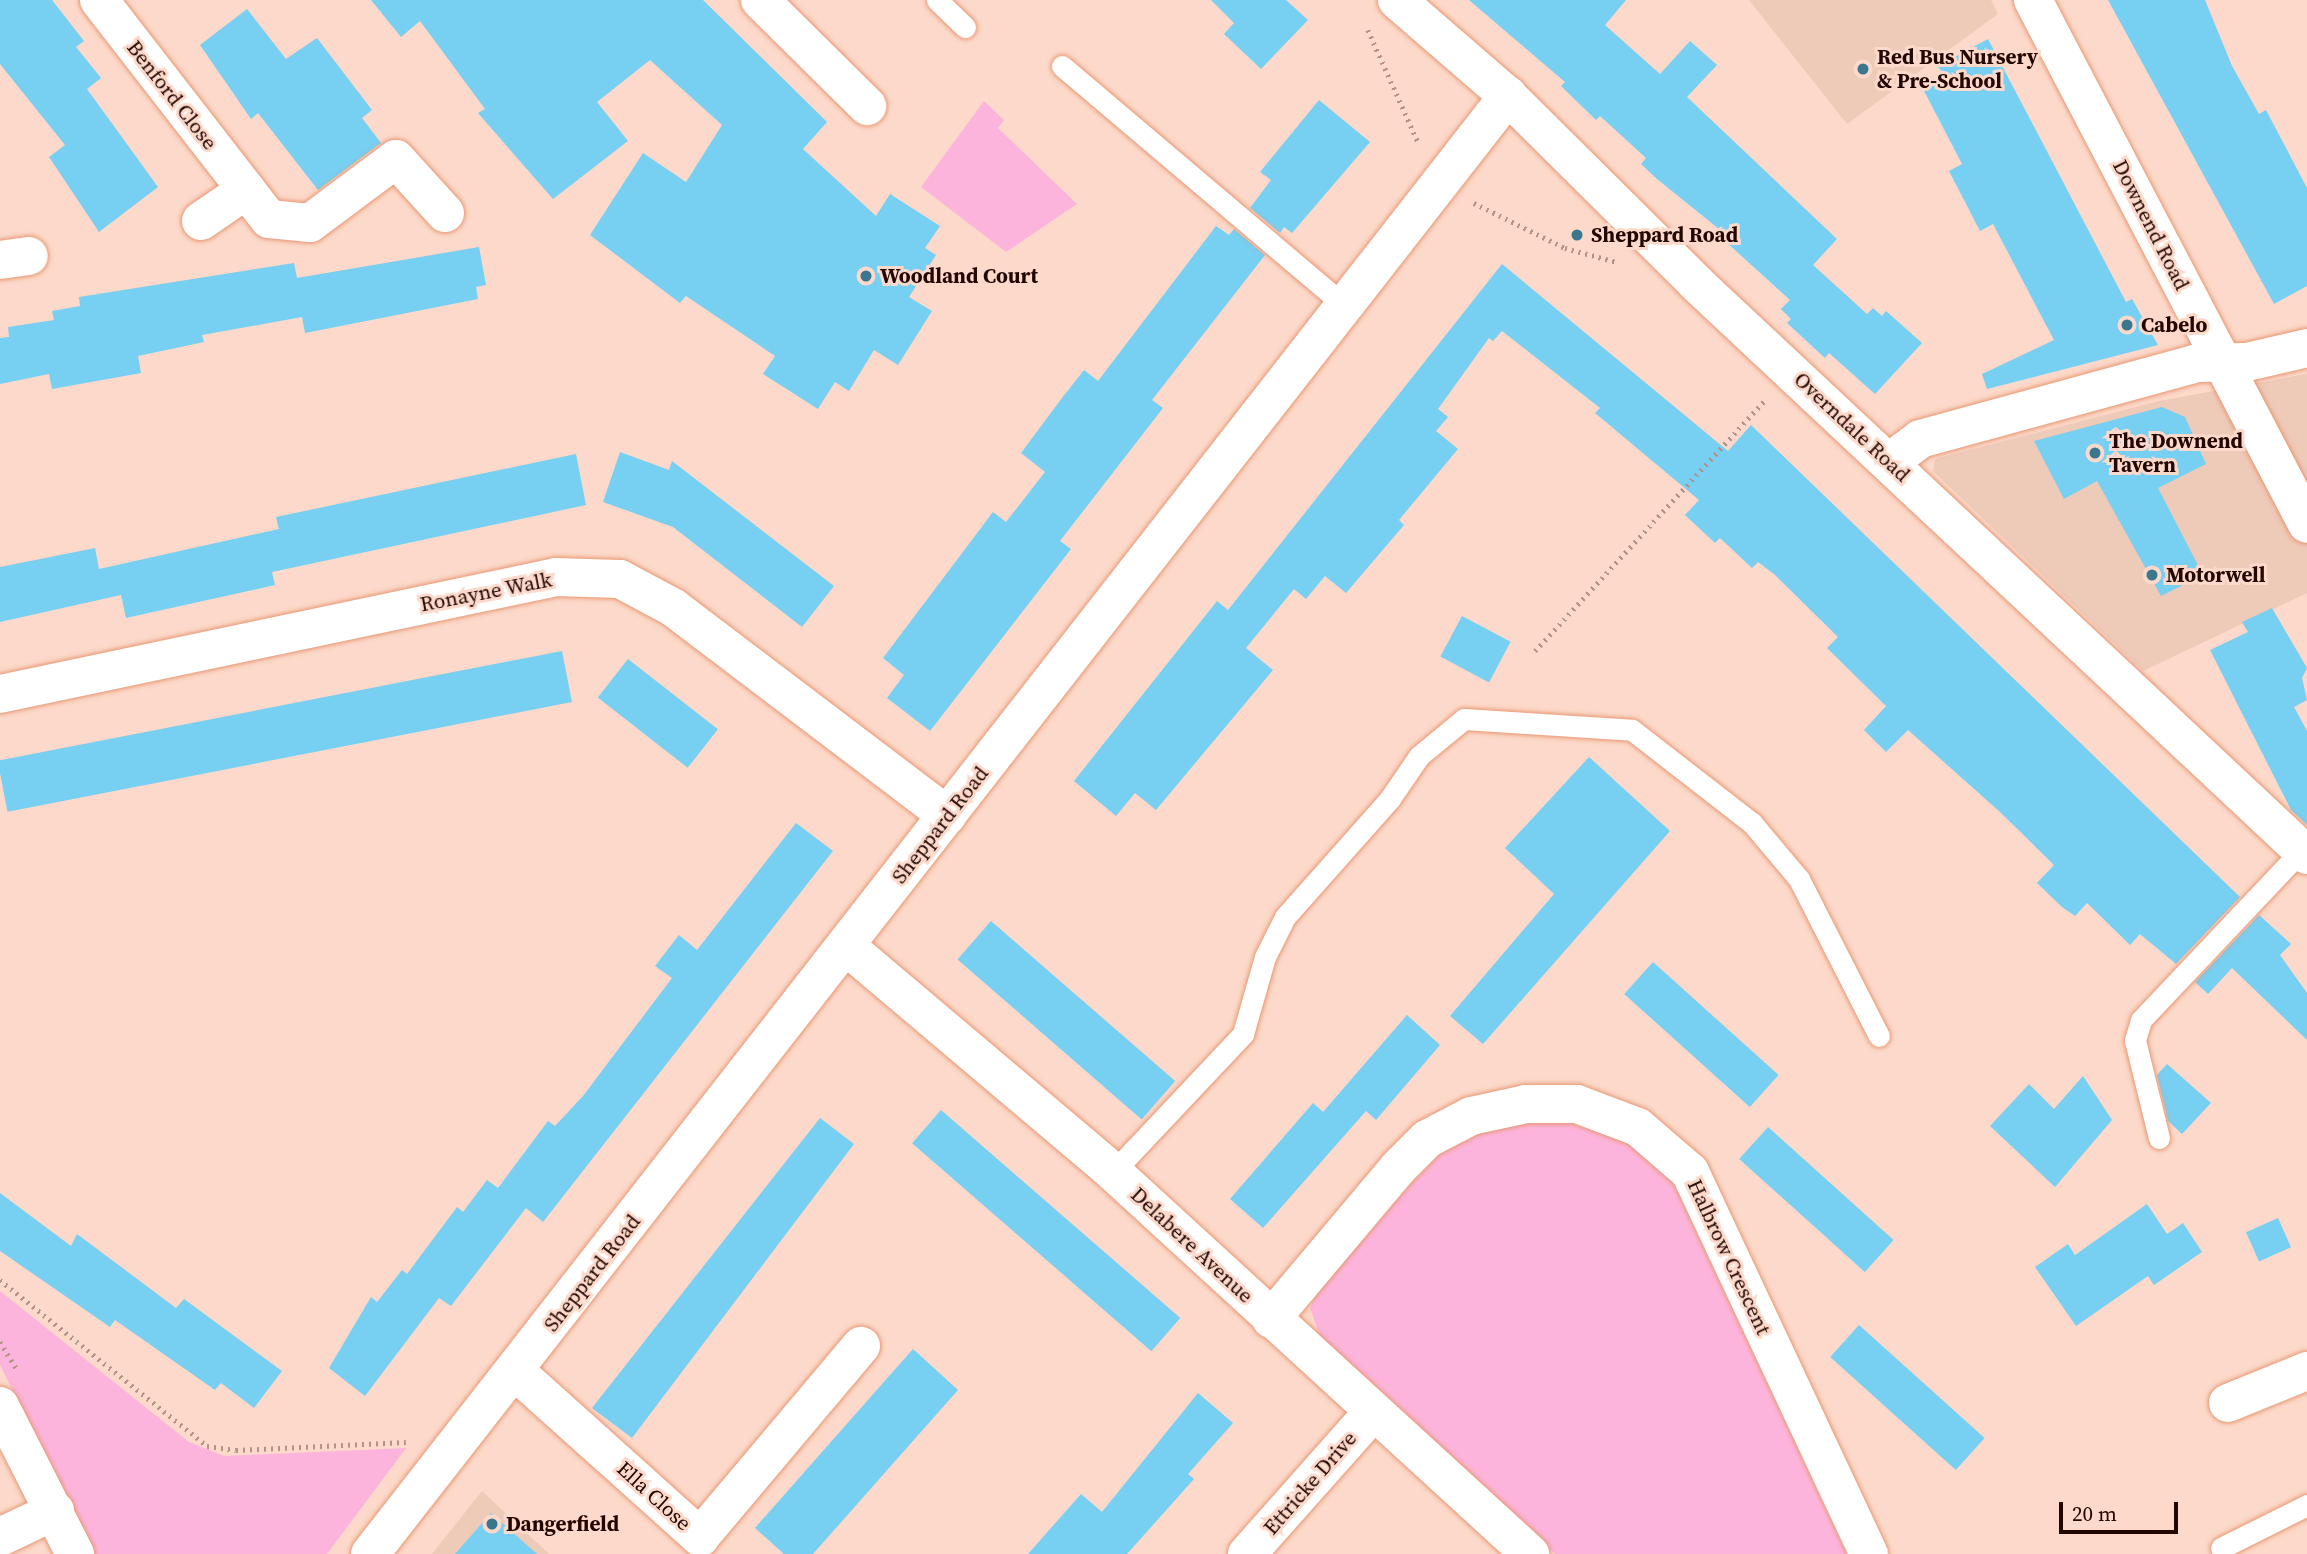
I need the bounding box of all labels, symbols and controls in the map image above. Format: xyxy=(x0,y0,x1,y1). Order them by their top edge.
street label: Benford Close xyxy=(122,35,222,155)
place label: Red Bus Nursery & Pre-School xyxy=(1877,44,2038,94)
marker: Red Bus Nursery & Pre-School xyxy=(1855,61,1871,77)
street label: Downend Road xyxy=(2107,156,2195,294)
place label: Sheppard Road xyxy=(1591,222,1738,248)
marker: Sheppard Road xyxy=(1569,227,1585,243)
place label: Woodland Court xyxy=(880,263,1038,289)
marker: Woodland Court xyxy=(858,268,874,284)
place label: Cabelo xyxy=(2141,312,2207,338)
marker: Cabelo xyxy=(2119,317,2135,333)
street label: Overndale Road xyxy=(1789,367,1915,487)
place label: The Downend Tavern xyxy=(2109,428,2243,478)
marker: The Downend Tavern xyxy=(2087,445,2103,461)
place label: Motorwell xyxy=(2166,562,2266,588)
street label: Ronayne Walk xyxy=(418,567,554,617)
marker: Motorwell xyxy=(2144,567,2160,583)
street label: Sheppard Road xyxy=(886,761,994,889)
street label: Halbrow Crescent xyxy=(1682,1175,1776,1339)
street label: Delabere Avenue xyxy=(1126,1182,1258,1308)
street label: Sheppard Road xyxy=(538,1209,646,1337)
street label: Ettricke Drive xyxy=(1258,1426,1362,1540)
street label: Ella Close xyxy=(612,1456,696,1536)
scale bar xyxy=(2062,1488,2181,1532)
text: 20 m xyxy=(2072,1499,2117,1528)
place label: Dangerfield xyxy=(506,1511,619,1537)
marker: Dangerfield xyxy=(484,1516,500,1532)

